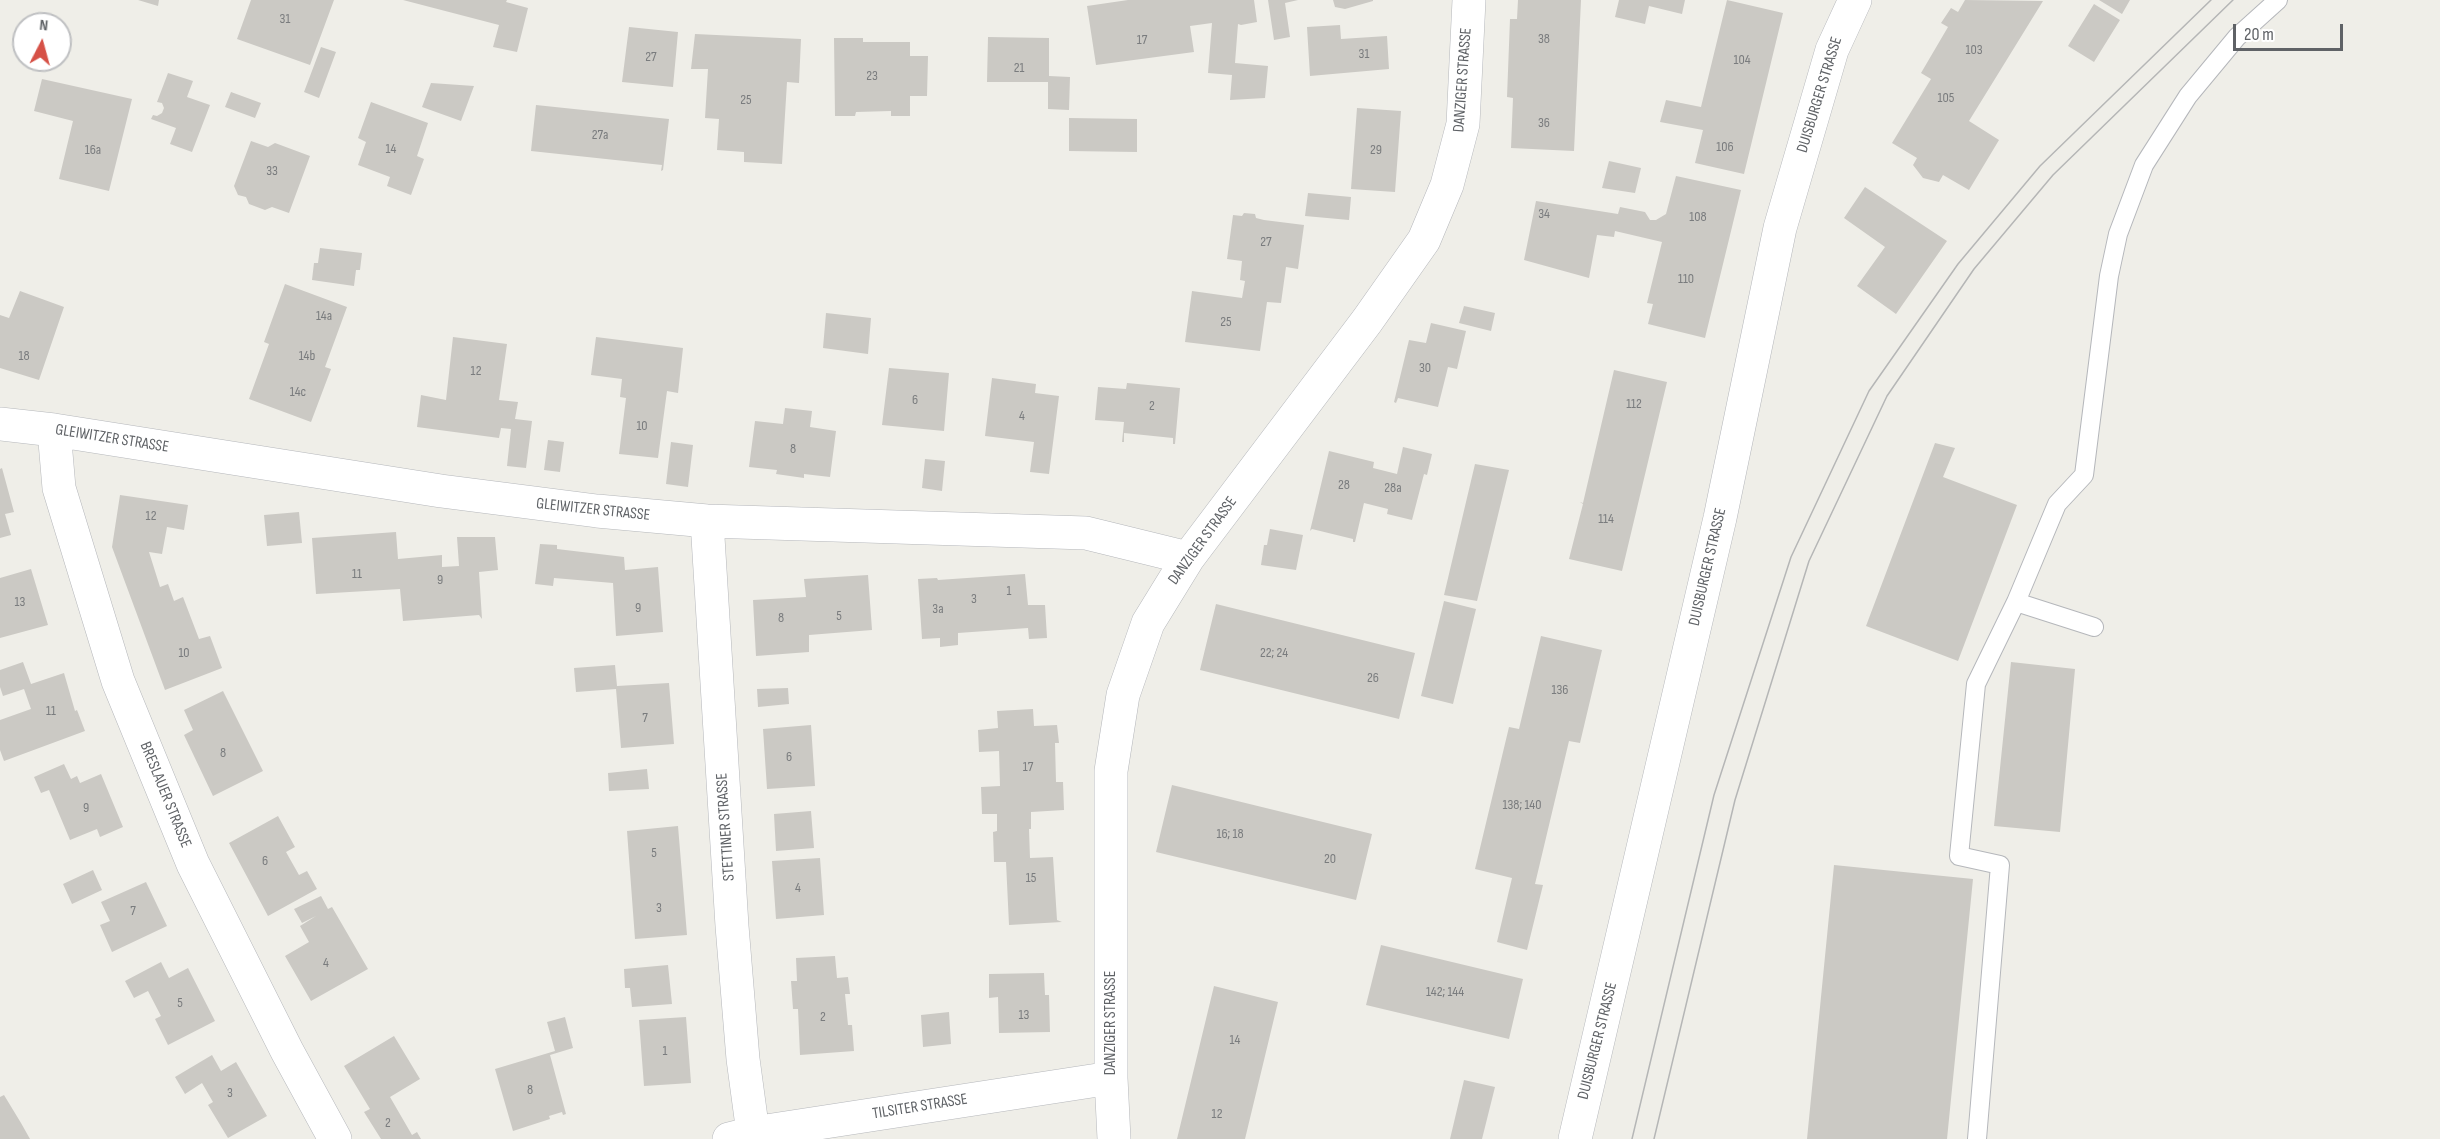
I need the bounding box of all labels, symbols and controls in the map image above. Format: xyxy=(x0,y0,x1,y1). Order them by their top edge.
house number: 31 xyxy=(280,11,290,27)
north arrow xyxy=(12,12,72,72)
scale bar xyxy=(2236,12,2346,50)
text: N xyxy=(38,16,49,35)
text: 20 m xyxy=(2244,24,2274,45)
street label: DANZIGER STRASSE xyxy=(1450,27,1476,133)
house number: 38 xyxy=(1538,31,1550,47)
house number: 17 xyxy=(1137,32,1147,48)
street label: DUISBURGER STRASSE xyxy=(1793,35,1847,155)
house number: 103 xyxy=(1965,42,1983,58)
house number: 31 xyxy=(1359,46,1369,62)
house number: 27 xyxy=(645,49,657,65)
house number: 104 xyxy=(1734,52,1750,68)
house number: 21 xyxy=(1014,60,1024,76)
house number: 23 xyxy=(866,68,878,84)
house number: 105 xyxy=(1938,90,1954,106)
house number: 25 xyxy=(740,92,752,108)
house number: 36 xyxy=(1538,115,1550,131)
house number: 27a xyxy=(592,127,608,143)
house number: 106 xyxy=(1716,139,1734,155)
house number: 14 xyxy=(386,141,396,157)
house number: 16a xyxy=(85,142,101,158)
house number: 29 xyxy=(1370,142,1382,158)
house number: 33 xyxy=(266,163,278,179)
house number: 34 xyxy=(1538,206,1550,222)
house number: 108 xyxy=(1689,209,1707,225)
house number: 27 xyxy=(1260,234,1272,250)
house number: 110 xyxy=(1678,271,1694,287)
house number: 14a xyxy=(316,308,332,324)
house number: 25 xyxy=(1220,314,1232,330)
house number: 18 xyxy=(18,348,30,364)
house number: 14b xyxy=(299,348,315,364)
house number: 30 xyxy=(1419,360,1431,376)
house number: 12 xyxy=(471,363,481,379)
house number: 14c xyxy=(290,384,306,400)
house number: 6 xyxy=(912,392,918,408)
house number: 112 xyxy=(1626,396,1642,412)
house number: 2 xyxy=(1149,398,1155,414)
house number: 4 xyxy=(1019,408,1025,424)
house number: 10 xyxy=(636,418,648,434)
street label: GLEIWITZER STRASSE xyxy=(54,421,170,457)
house number: 8 xyxy=(790,441,796,457)
house number: 28 xyxy=(1338,477,1350,493)
house number: 28a xyxy=(1384,480,1402,496)
street label: DANZIGER STRASSE xyxy=(1165,493,1241,589)
street label: GLEIWITZER STRASSE xyxy=(535,494,651,526)
street label: DUISBURGER STRASSE xyxy=(1685,506,1731,628)
house number: 12 xyxy=(146,508,156,524)
house number: 114 xyxy=(1598,511,1614,527)
house number: 11 xyxy=(352,566,362,582)
house number: 9 xyxy=(437,572,443,588)
house number: 1 xyxy=(1007,583,1011,599)
house number: 3 xyxy=(971,591,977,607)
house number: 13 xyxy=(15,594,25,610)
house number: 9 xyxy=(635,600,641,616)
house number: 3a xyxy=(932,601,944,617)
house number: 5 xyxy=(836,608,842,624)
house number: 8 xyxy=(778,610,784,626)
house number: 10 xyxy=(178,645,190,661)
house number: 22; 24 xyxy=(1260,645,1288,661)
house number: 26 xyxy=(1367,670,1379,686)
house number: 136 xyxy=(1552,682,1568,698)
house number: 11 xyxy=(46,703,56,719)
house number: 7 xyxy=(642,710,648,726)
street label: BRESLAUER STRASSE xyxy=(135,739,195,851)
house number: 8 xyxy=(220,745,226,761)
house number: 6 xyxy=(786,749,792,765)
house number: 17 xyxy=(1023,759,1033,775)
street label: STETTINER STRASSE xyxy=(713,772,739,882)
house number: 138; 140 xyxy=(1503,797,1541,813)
house number: 9 xyxy=(83,800,89,816)
house number: 16; 18 xyxy=(1216,826,1244,842)
house number: 5 xyxy=(651,845,657,861)
house number: 20 xyxy=(1324,851,1336,867)
house number: 6 xyxy=(262,853,268,869)
house number: 15 xyxy=(1026,870,1036,886)
house number: 4 xyxy=(795,880,801,896)
house number: 3 xyxy=(656,900,662,916)
house number: 7 xyxy=(130,903,136,919)
house number: 4 xyxy=(323,955,329,971)
street label: DANZIGER STRASSE xyxy=(1101,971,1121,1075)
street label: DUISBURGER STRASSE xyxy=(1574,980,1622,1102)
house number: 142; 144 xyxy=(1426,984,1464,1000)
house number: 5 xyxy=(177,995,183,1011)
house number: 13 xyxy=(1019,1007,1029,1023)
house number: 2 xyxy=(820,1009,826,1025)
house number: 14 xyxy=(1230,1032,1240,1048)
house number: 1 xyxy=(663,1043,667,1059)
house number: 8 xyxy=(527,1082,533,1098)
house number: 3 xyxy=(227,1085,233,1101)
street label: TILSITER STRASSE xyxy=(871,1090,969,1124)
house number: 12 xyxy=(1212,1106,1222,1122)
house number: 2 xyxy=(385,1115,391,1131)

